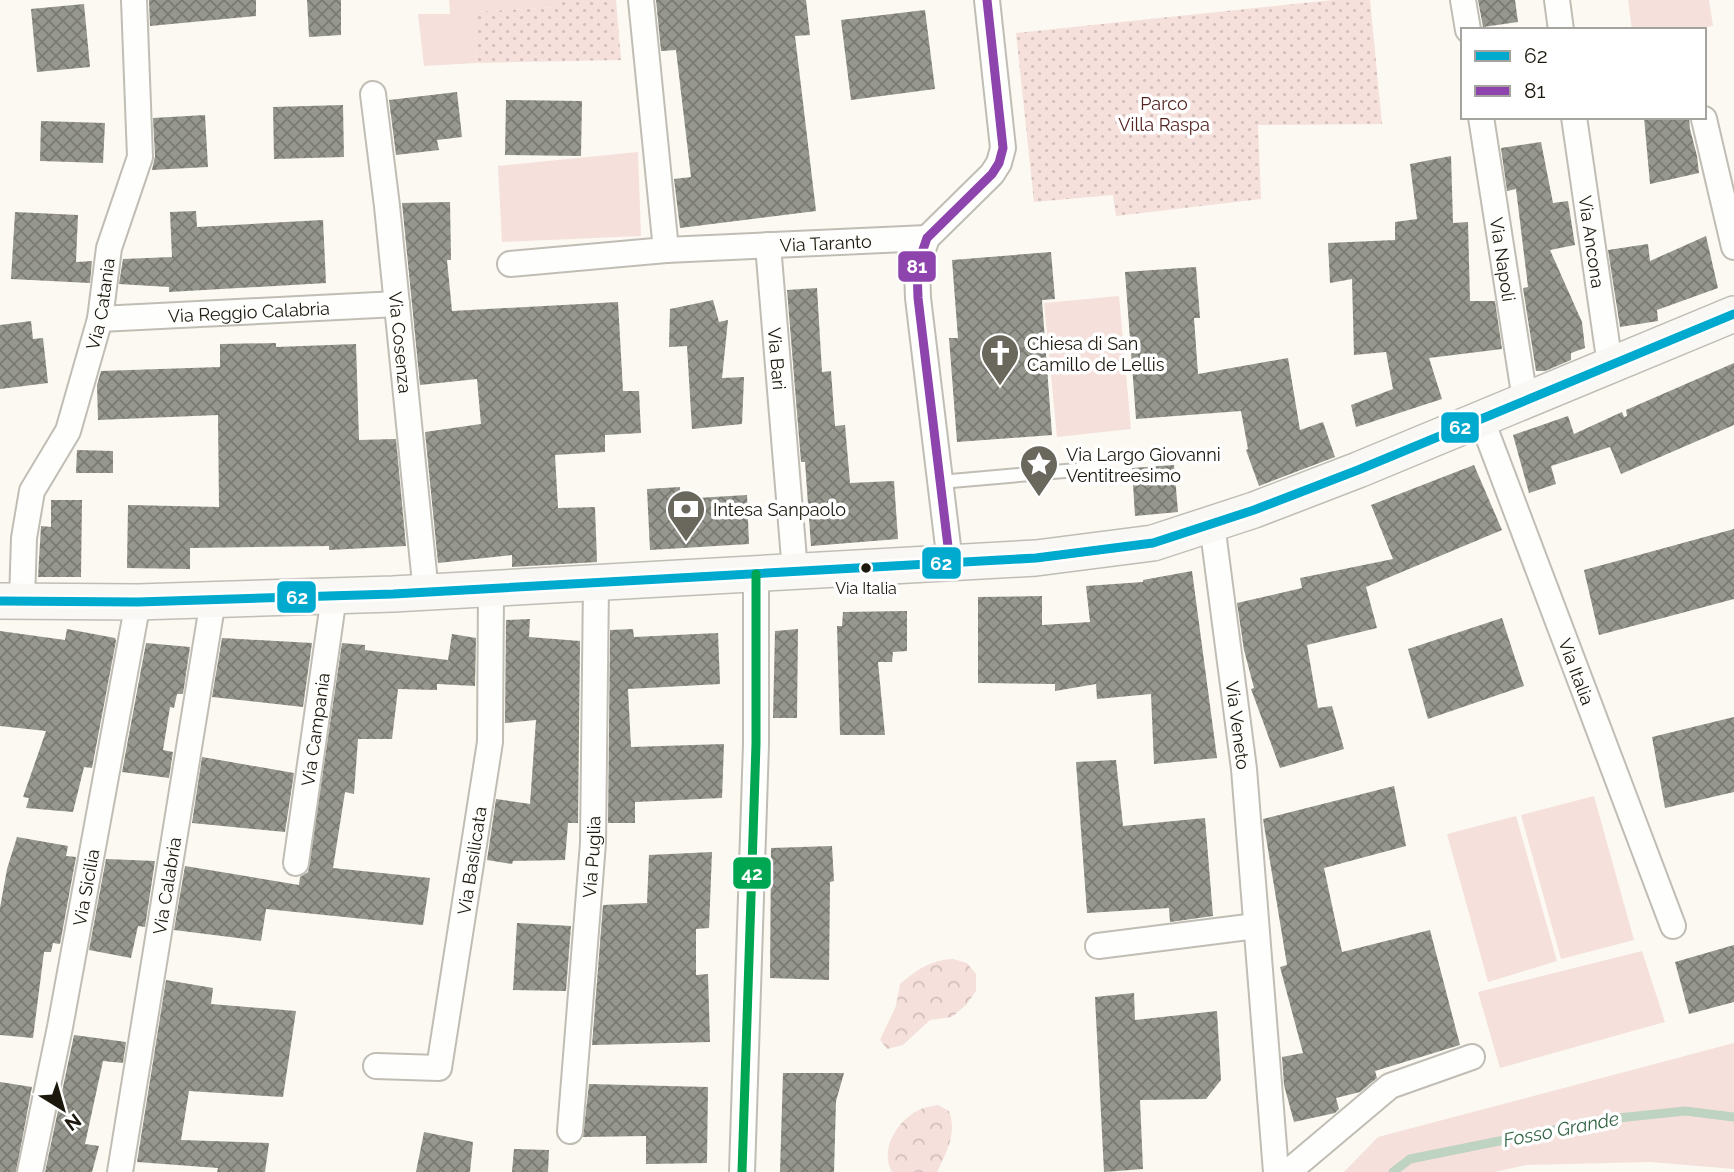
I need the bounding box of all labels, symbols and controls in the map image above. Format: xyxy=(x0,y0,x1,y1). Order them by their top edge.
legend xyxy=(1461,28,1706,119)
text: 62 xyxy=(1524,43,1548,68)
text: 81 xyxy=(1524,78,1545,103)
park label: Parco Villa Raspa xyxy=(1118,93,1210,135)
street label: Via Ancona xyxy=(1575,194,1609,289)
street label: Via Napoli xyxy=(1486,216,1520,303)
street label: Via Taranto xyxy=(779,230,872,255)
line badge: 81 xyxy=(897,250,937,283)
text: 81 xyxy=(907,255,927,277)
street label: Via Catania xyxy=(81,257,118,352)
street label: Via Cosenza xyxy=(385,291,416,394)
street label: Via Reggio Calabria xyxy=(167,297,330,326)
street label: Via Bari xyxy=(764,327,790,391)
church icon: Chiesa di San Camillo de Lellis xyxy=(979,332,1021,387)
place label: Chiesa di San Camillo de Lellis xyxy=(1027,333,1165,375)
line badge: 62 xyxy=(1440,411,1480,444)
text: 62 xyxy=(1449,416,1471,438)
place icon: Via Largo Giovanni Ventitreesimo xyxy=(1018,443,1060,498)
place label: Via Largo Giovanni Ventitreesimo xyxy=(1066,444,1221,486)
bank icon: Intesa Sanpaolo xyxy=(665,488,707,543)
place label: Intesa Sanpaolo xyxy=(713,499,846,520)
line badge: 62 xyxy=(921,546,962,580)
text: 62 xyxy=(930,552,952,574)
marker: Via Italia xyxy=(859,561,873,575)
place label: Via Italia xyxy=(835,579,897,598)
line badge: 62 xyxy=(276,580,317,614)
text: 62 xyxy=(286,586,308,608)
street label: Via Italia xyxy=(1555,635,1599,708)
street label: Via Campania xyxy=(297,671,333,787)
street label: Via Veneto xyxy=(1222,680,1255,771)
street label: Via Basilicata xyxy=(453,805,490,916)
street label: Via Puglia xyxy=(578,816,604,899)
street label: Via Calabria xyxy=(148,835,185,936)
street label: Via Sicilia xyxy=(68,847,103,928)
line badge: 42 xyxy=(732,856,772,890)
text: 42 xyxy=(741,862,763,884)
north arrow xyxy=(28,1074,98,1144)
water label: Fosso Grande xyxy=(1501,1107,1621,1151)
text: N xyxy=(61,1109,86,1136)

